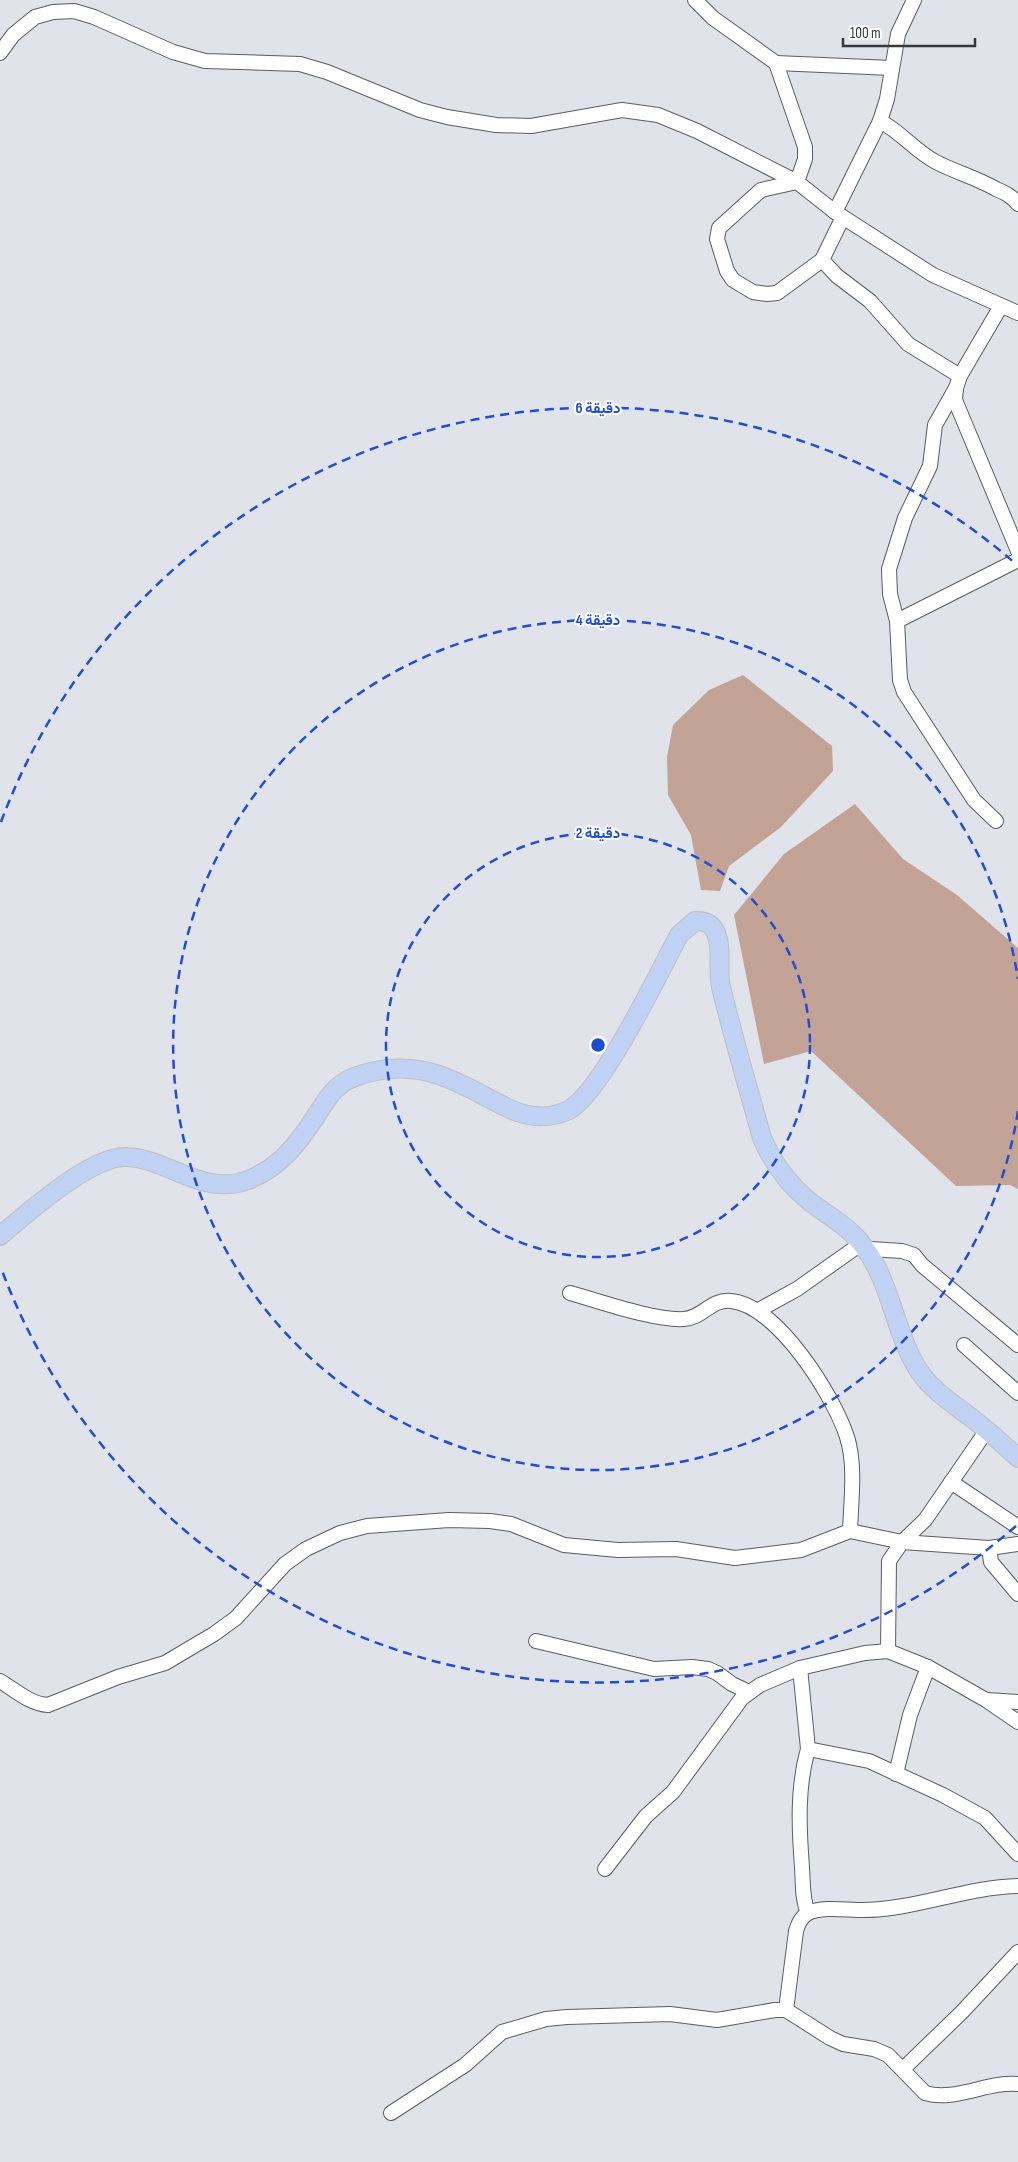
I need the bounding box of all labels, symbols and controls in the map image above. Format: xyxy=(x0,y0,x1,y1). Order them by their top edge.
scale bar xyxy=(843,15,976,47)
text: 100 m xyxy=(850,24,881,43)
text: 6 دقيقة xyxy=(576,399,620,418)
text: 4 دقيقة xyxy=(576,611,620,630)
text: 2 دقيقة xyxy=(576,824,620,843)
centre of rings xyxy=(589,1036,607,1054)

